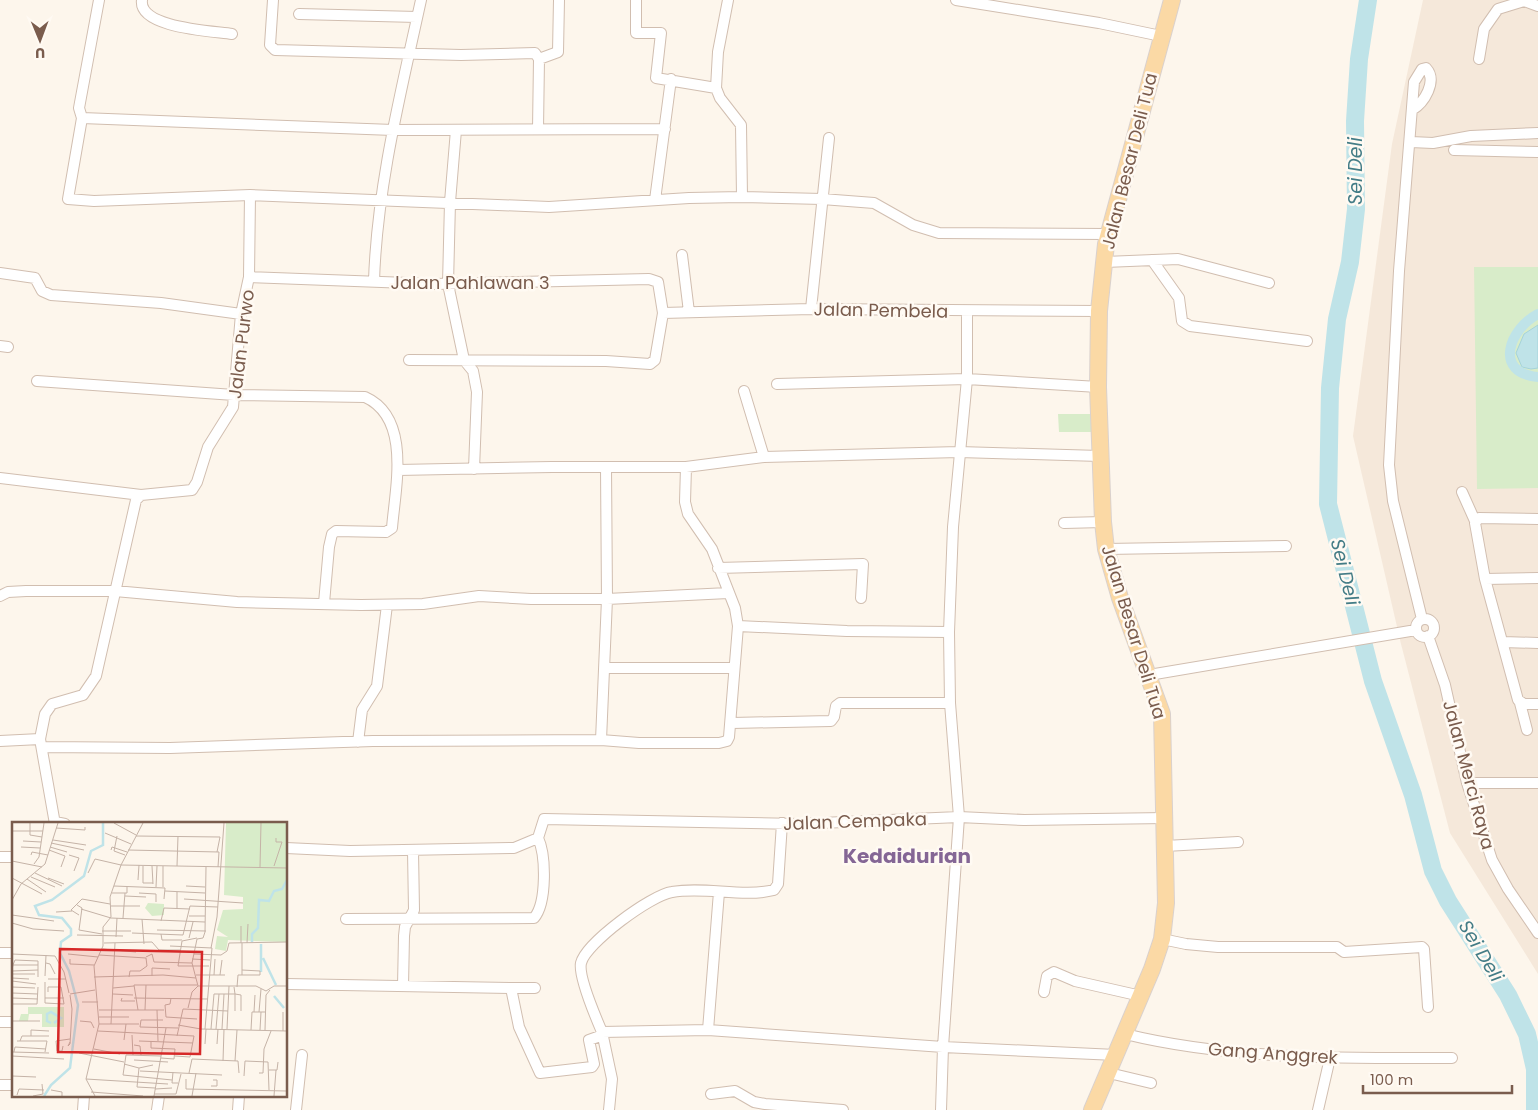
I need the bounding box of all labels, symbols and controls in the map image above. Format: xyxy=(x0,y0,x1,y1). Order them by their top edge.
north arrow xyxy=(15,15,65,65)
text: U xyxy=(35,43,45,63)
street label: Jalan Besar Deli Tua xyxy=(1095,70,1163,252)
water label: Sei Deli xyxy=(1342,137,1369,205)
street label: Jalan Pahlawan 3 xyxy=(390,270,550,295)
street label: Jalan Purwo xyxy=(222,288,260,400)
street label: Jalan Pembela xyxy=(813,296,949,324)
water label: Sei Deli xyxy=(1324,536,1366,608)
street label: Jalan Besar Deli Tua xyxy=(1096,542,1172,722)
street label: Jalan Merci Raya xyxy=(1437,698,1501,852)
street label: Jalan Cempaka xyxy=(783,806,927,836)
inset map xyxy=(12,822,288,1098)
district label: Kedaidurian xyxy=(843,842,971,870)
water label: Sei Deli xyxy=(1452,915,1510,987)
street label: Gang Anggrek xyxy=(1207,1036,1339,1070)
scale bar xyxy=(1363,1062,1512,1094)
text: 100 m xyxy=(1370,1069,1413,1090)

